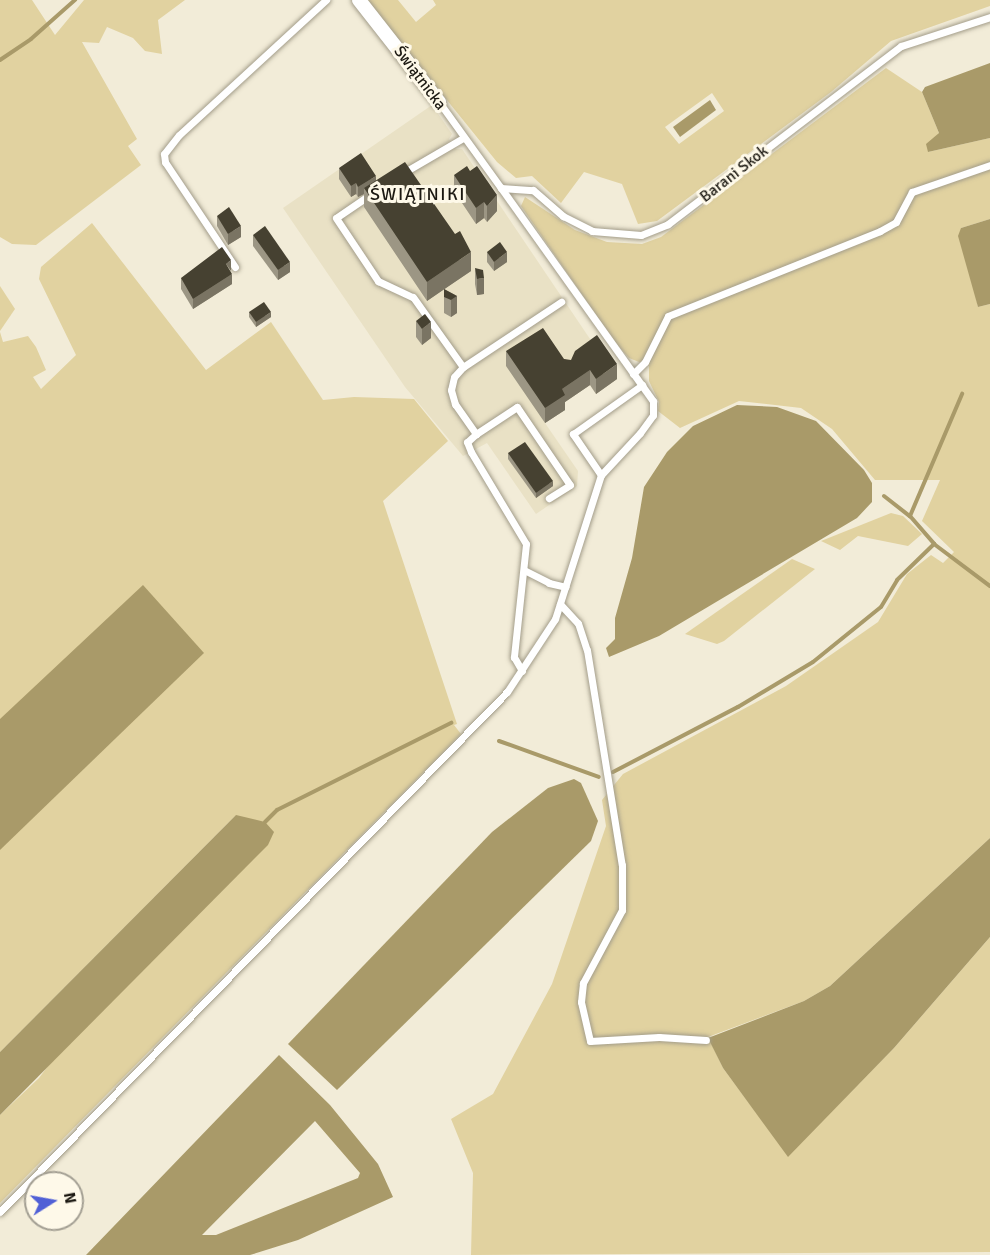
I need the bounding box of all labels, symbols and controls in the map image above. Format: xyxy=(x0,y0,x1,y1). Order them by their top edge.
street label: Świątnicka xyxy=(390,42,450,114)
street label: Barani Skok xyxy=(696,141,772,207)
district label: ŚWIĄTNIKI xyxy=(370,183,466,205)
north arrow xyxy=(24,1171,84,1231)
text: N xyxy=(59,1191,81,1205)

